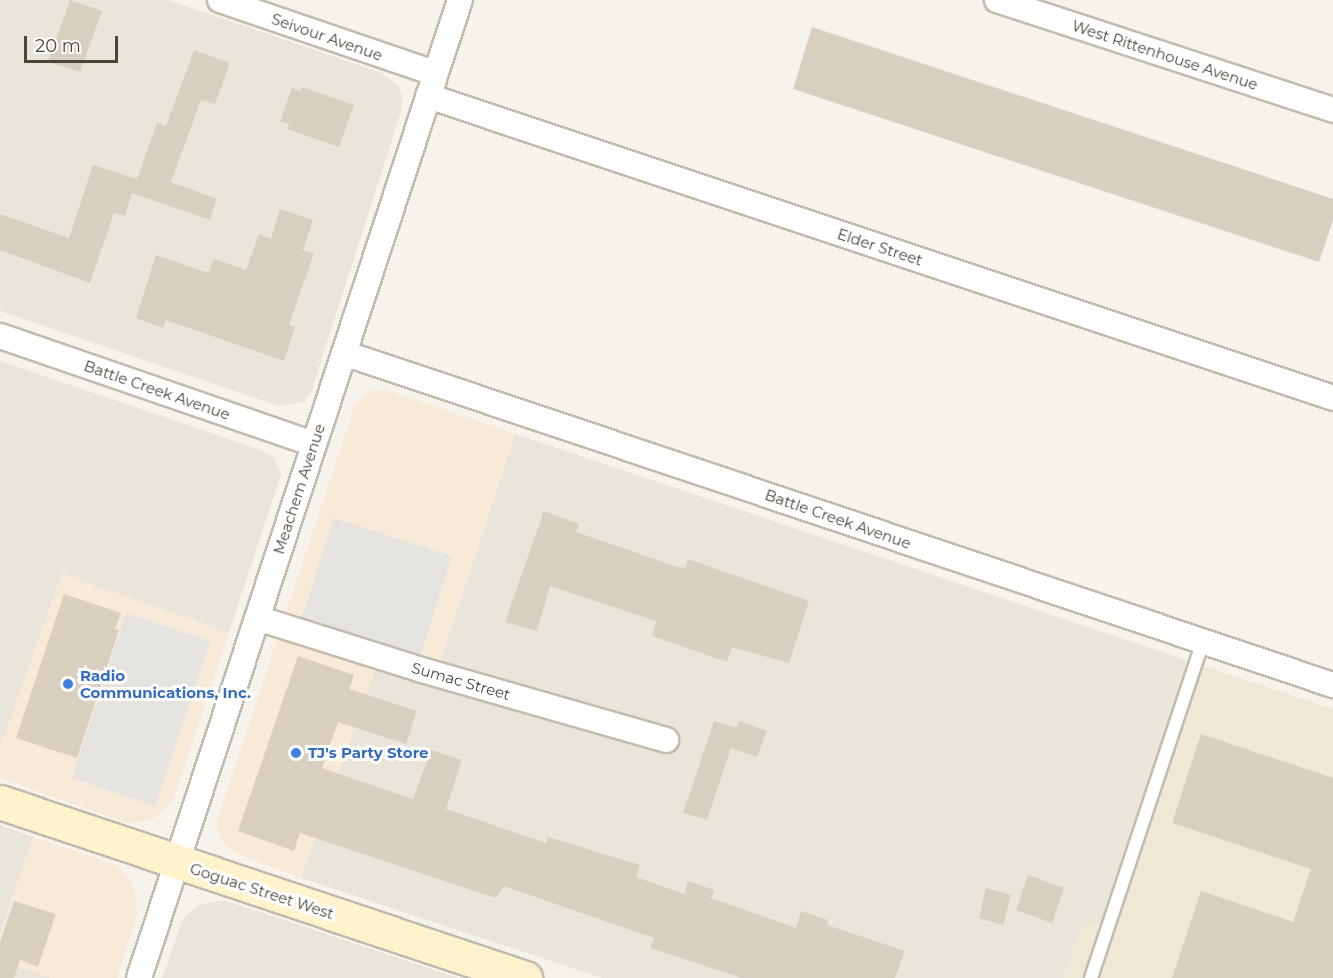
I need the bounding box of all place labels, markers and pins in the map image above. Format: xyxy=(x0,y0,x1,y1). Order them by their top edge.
place label: Radio Communications, Inc. xyxy=(80,666,251,701)
marker: Radio Communications, Inc. xyxy=(61,677,75,691)
place label: TJ's Party Store xyxy=(308,744,428,762)
marker: TJ's Party Store xyxy=(289,746,303,760)

